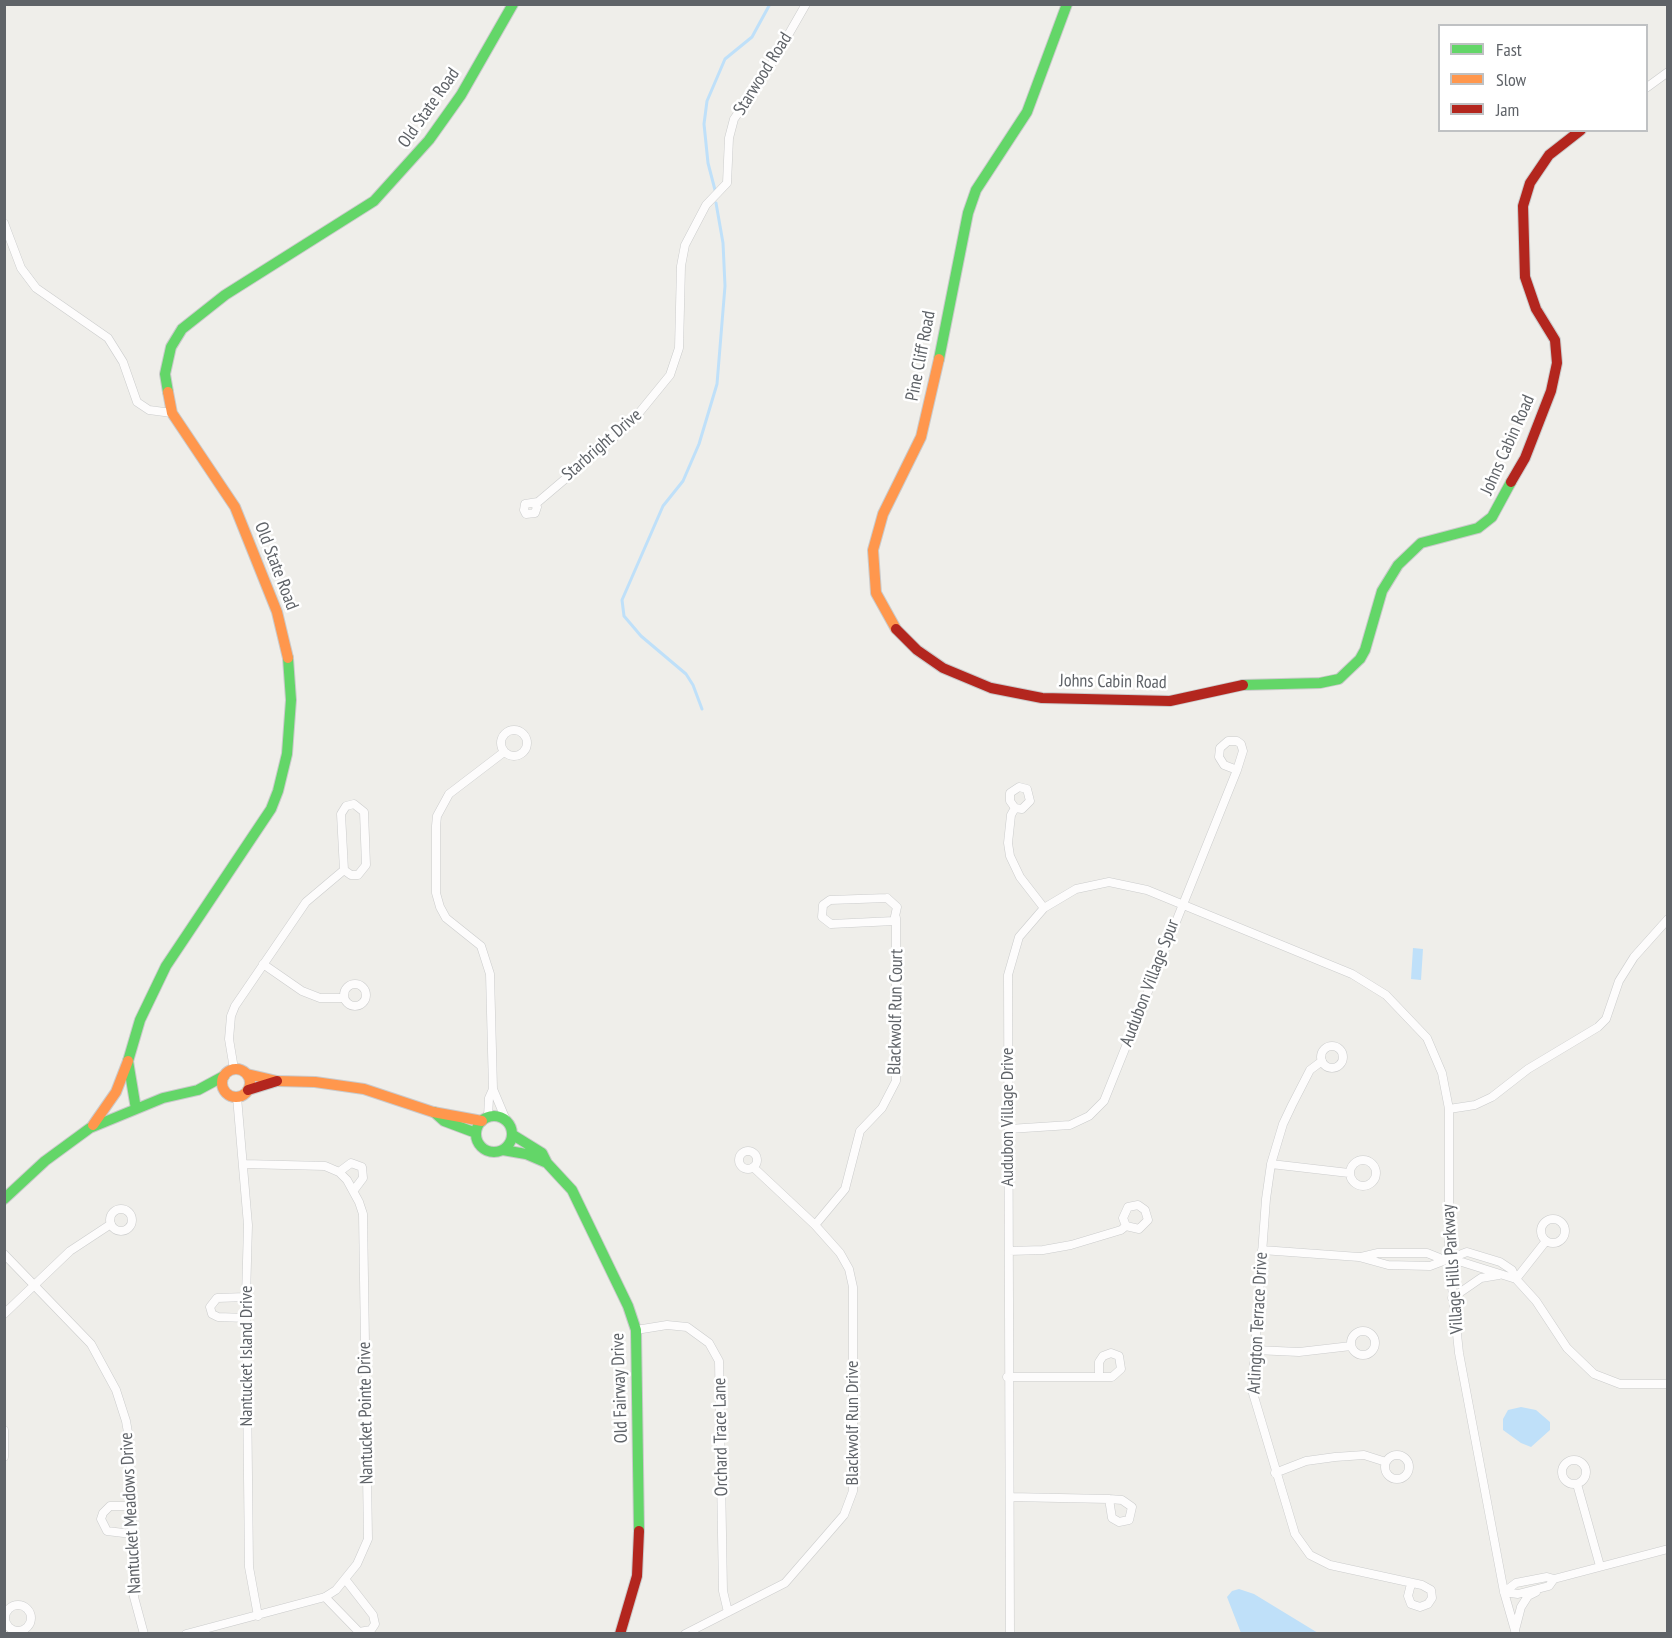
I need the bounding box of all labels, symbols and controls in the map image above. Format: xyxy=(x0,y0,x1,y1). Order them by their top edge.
legend xyxy=(1438,24,1648,132)
street label: Starwood Road xyxy=(729,29,797,119)
text: Fast xyxy=(1496,38,1522,61)
street label: Old State Road xyxy=(394,64,464,152)
text: Slow xyxy=(1496,68,1526,91)
text: Jam xyxy=(1496,98,1519,121)
street label: Pine Cliff Road xyxy=(902,309,940,403)
street label: Johns Cabin Road xyxy=(1476,392,1540,498)
street label: Starbright Drive xyxy=(558,405,646,485)
street label: Old State Road xyxy=(249,519,303,613)
street label: Johns Cabin Road xyxy=(1059,670,1167,694)
street label: Audubon Village Spur xyxy=(1116,916,1184,1050)
street label: Blackwolf Run Court xyxy=(884,949,908,1075)
street label: Audubon Village Drive xyxy=(997,1048,1019,1186)
street label: Village Hills Parkway xyxy=(1438,1203,1468,1335)
street label: Arlington Terrace Drive xyxy=(1243,1251,1273,1395)
street label: Nantucket Island Drive xyxy=(236,1286,258,1426)
street label: Old Fairway Drive xyxy=(607,1333,633,1443)
street label: Nantucket Pointe Drive xyxy=(354,1341,378,1485)
street label: Blackwolf Run Drive xyxy=(842,1360,864,1486)
street label: Orchard Trace Lane xyxy=(709,1378,733,1496)
street label: Nantucket Meadows Drive xyxy=(116,1432,146,1594)

